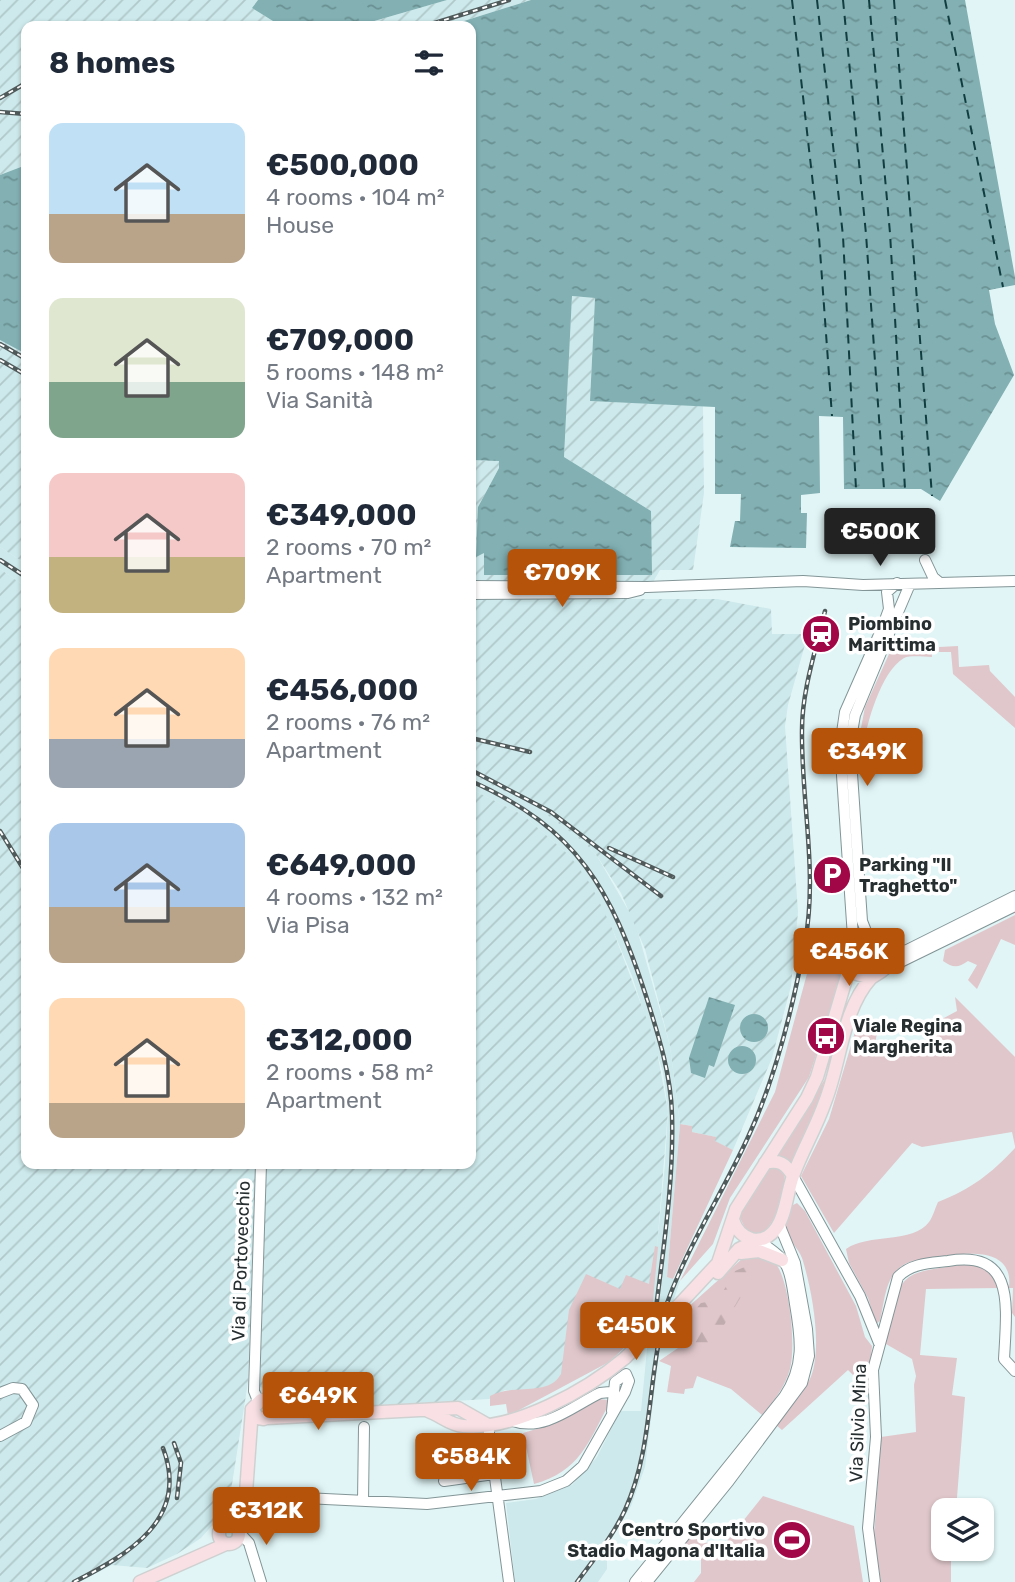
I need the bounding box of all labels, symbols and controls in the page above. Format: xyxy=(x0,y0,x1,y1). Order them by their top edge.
icon: filters xyxy=(410,44,448,82)
text: 8 homes xyxy=(49,45,175,81)
text: €500,000 xyxy=(266,147,419,183)
icon: home xyxy=(105,151,189,235)
text: 4 rooms · 104 m² xyxy=(266,183,445,211)
text: House xyxy=(266,211,334,239)
text: €709,000 xyxy=(266,322,414,358)
icon: home xyxy=(105,326,189,410)
text: 5 rooms · 148 m² xyxy=(266,358,444,386)
text: Via Sanità xyxy=(266,386,373,414)
text: €349,000 xyxy=(266,497,417,533)
icon: home xyxy=(105,501,189,585)
pin: €500K xyxy=(831,508,929,568)
text: €500K xyxy=(840,517,920,545)
text: 2 rooms · 70 m² xyxy=(266,533,431,561)
pin: €709K xyxy=(513,550,611,609)
text: €709K xyxy=(524,558,600,586)
text: Apartment xyxy=(266,561,382,589)
station icon: Piombino Marittima xyxy=(800,613,842,655)
place label: Piombino Marittima xyxy=(848,613,936,656)
text: €456,000 xyxy=(266,672,418,708)
icon: home xyxy=(105,676,189,760)
text: 2 rooms · 76 m² xyxy=(266,708,430,736)
pin: €349K xyxy=(818,728,916,788)
text: Apartment xyxy=(266,736,382,764)
text: €349K xyxy=(828,737,906,765)
text: €649,000 xyxy=(266,847,416,883)
icon: home xyxy=(105,851,189,935)
parking icon: Parking "Il Traghetto" xyxy=(811,854,853,896)
place label: Parking "Il Traghetto" xyxy=(859,854,957,897)
text: 4 rooms · 132 m² xyxy=(266,883,443,911)
text: Via Pisa xyxy=(266,911,350,939)
pin: €456K xyxy=(800,928,898,988)
text: €456K xyxy=(810,937,888,965)
bus stop icon: Viale Regina Margherita xyxy=(805,1015,847,1057)
place label: Viale Regina Margherita xyxy=(853,1015,963,1058)
text: €312,000 xyxy=(266,1022,413,1058)
icon: home xyxy=(105,1026,189,1110)
text: 2 rooms · 58 m² xyxy=(266,1058,433,1086)
text: Apartment xyxy=(266,1086,382,1114)
street label: Via di Portovecchio xyxy=(227,1180,255,1342)
pin: €450K xyxy=(587,1302,685,1362)
text: €450K xyxy=(596,1311,676,1339)
street label: Via Silvio Mina xyxy=(845,1363,871,1483)
pin: €649K xyxy=(269,1372,367,1432)
text: €649K xyxy=(279,1381,357,1409)
pin: €584K xyxy=(422,1434,520,1493)
text: €584K xyxy=(431,1442,511,1470)
pin: €312K xyxy=(217,1488,315,1547)
text: €312K xyxy=(229,1496,303,1524)
map controls xyxy=(931,1498,994,1561)
button: layers xyxy=(931,1498,994,1561)
place label: Centro Sportivo Stadio Magona d'Italia xyxy=(567,1519,765,1562)
sports icon: Centro Sportivo Stadio Magona d'Italia xyxy=(771,1519,813,1561)

